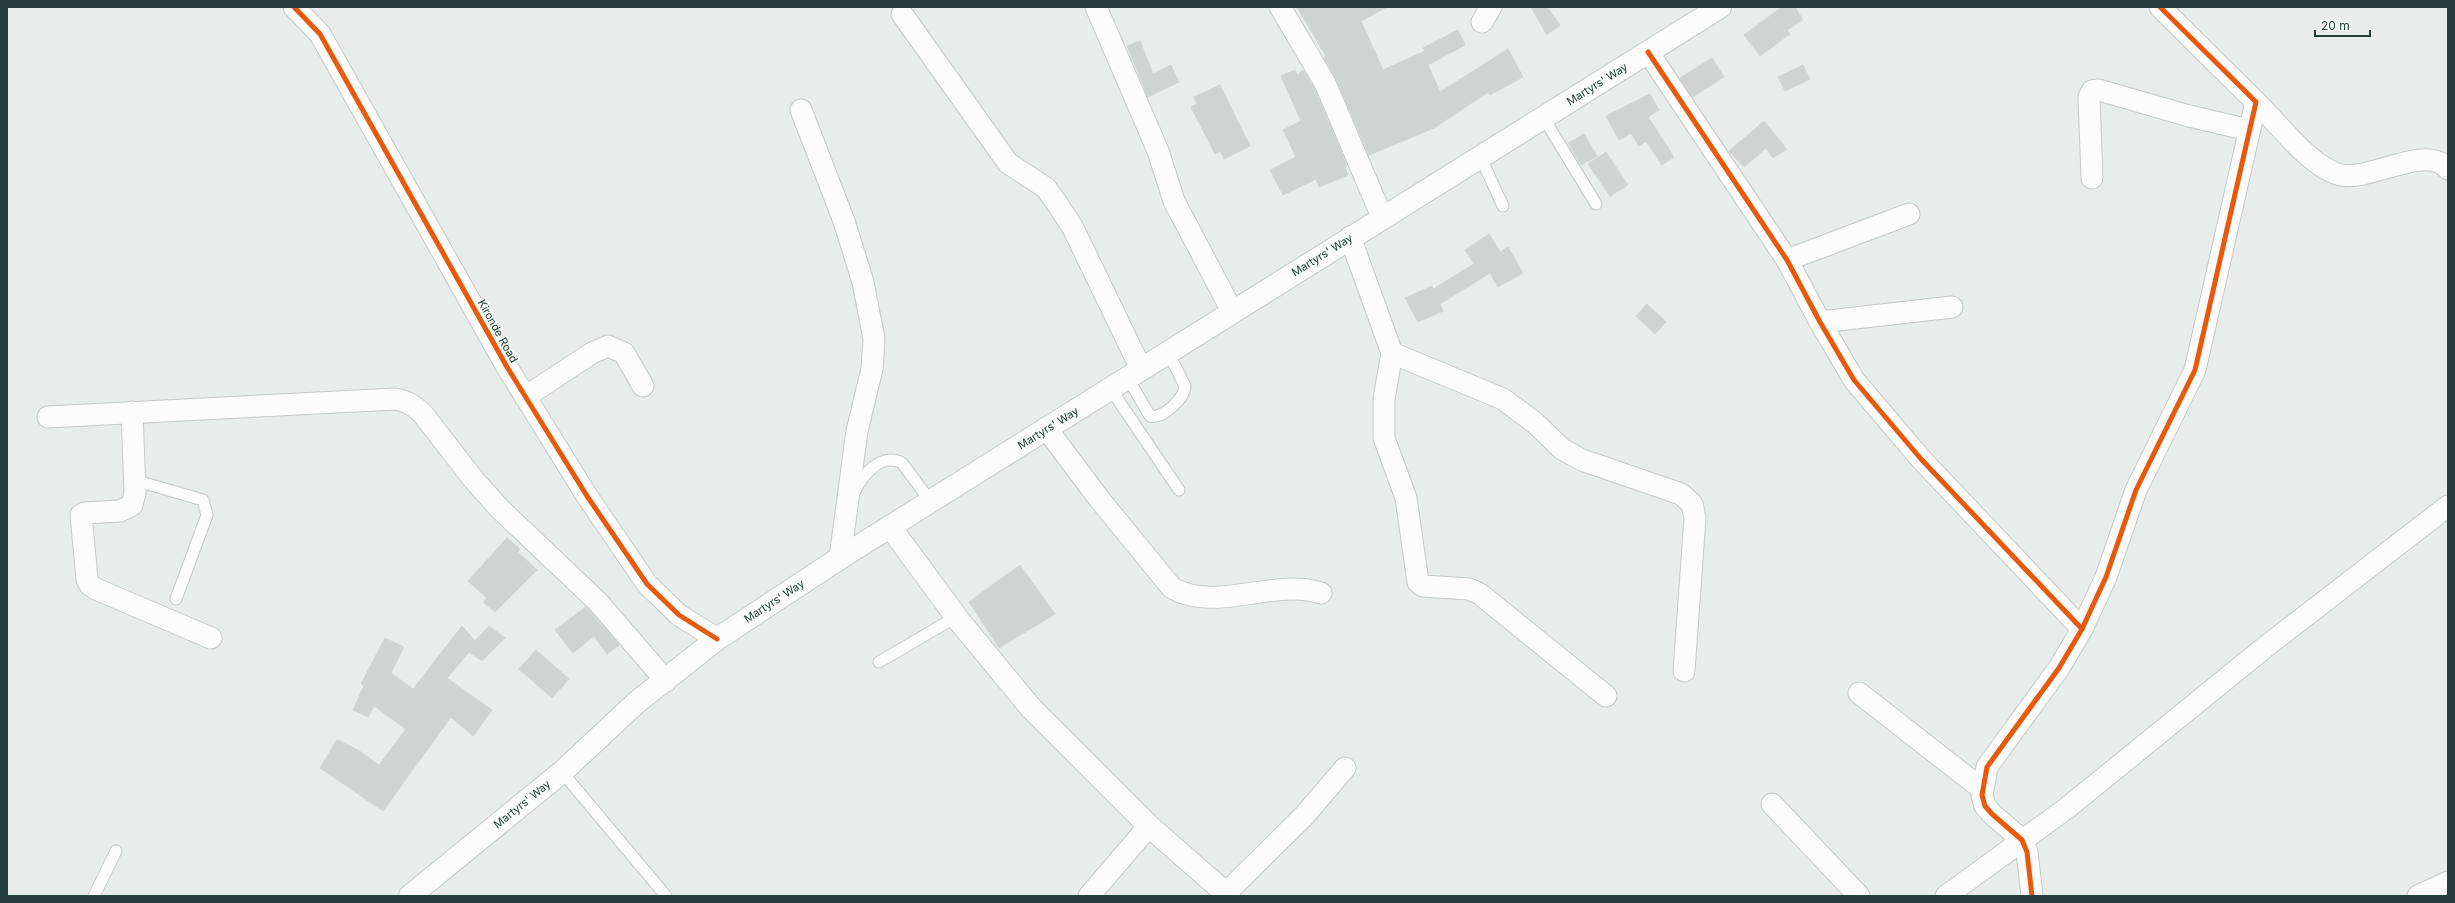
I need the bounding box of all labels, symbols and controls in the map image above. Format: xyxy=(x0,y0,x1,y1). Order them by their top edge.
scale bar xyxy=(2315,12,2370,38)
text: 20 m xyxy=(2321,18,2350,33)
street label: Martyrs' Way xyxy=(1564,60,1630,108)
street label: Martyrs' Way xyxy=(1289,231,1355,279)
street label: Kironde Road xyxy=(475,297,521,365)
street label: Martyrs' Way xyxy=(1015,404,1081,452)
street label: Martyrs' Way xyxy=(741,576,807,626)
street label: Martyrs' Way xyxy=(491,777,553,831)

